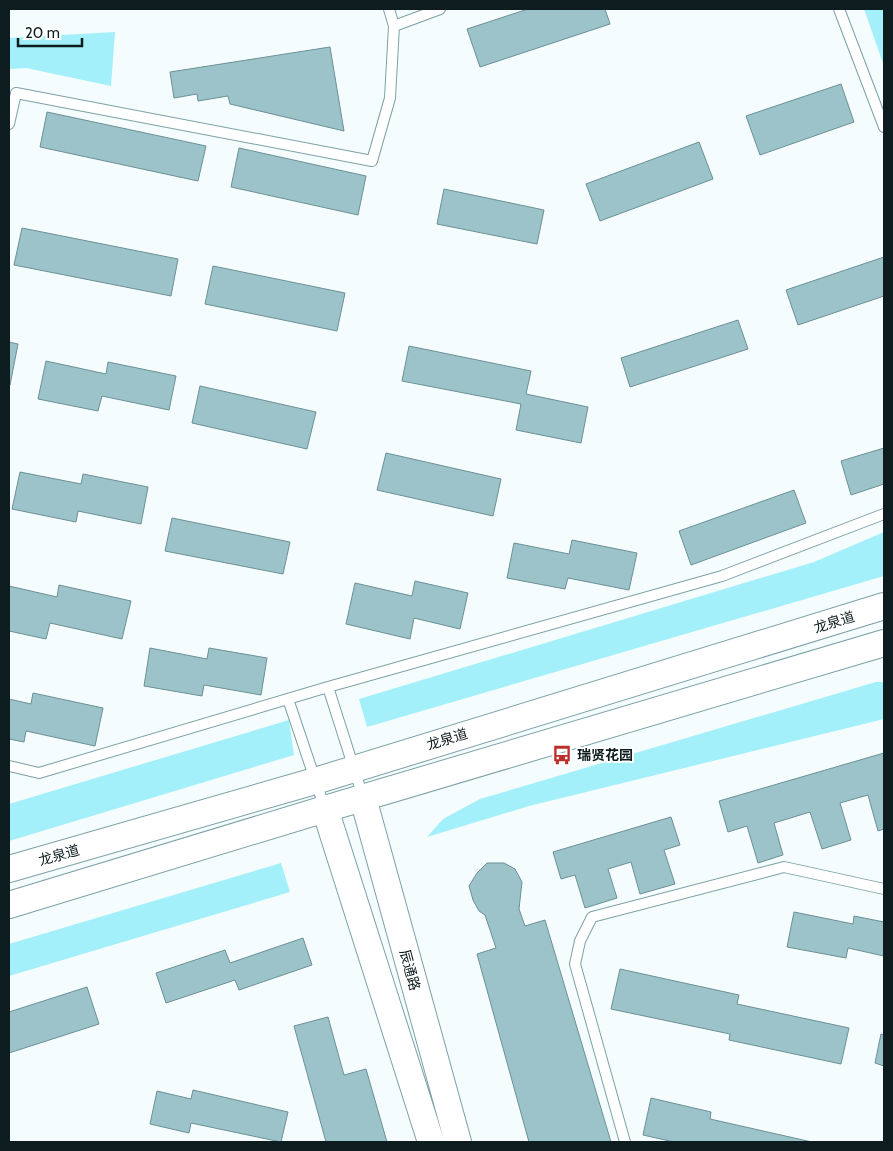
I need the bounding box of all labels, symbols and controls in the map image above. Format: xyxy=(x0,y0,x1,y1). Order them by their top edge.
scale bar xyxy=(18,15,81,47)
text: 20 m xyxy=(25,24,60,42)
street label: 龙泉道 xyxy=(811,607,857,637)
street label: 龙泉道 xyxy=(424,724,470,754)
bus stop icon: 瑞贤花园 xyxy=(551,744,573,766)
place label: 瑞贤花园 xyxy=(577,746,633,764)
street label: 龙泉道 xyxy=(36,841,82,869)
street label: 辰通路 xyxy=(396,947,424,993)

